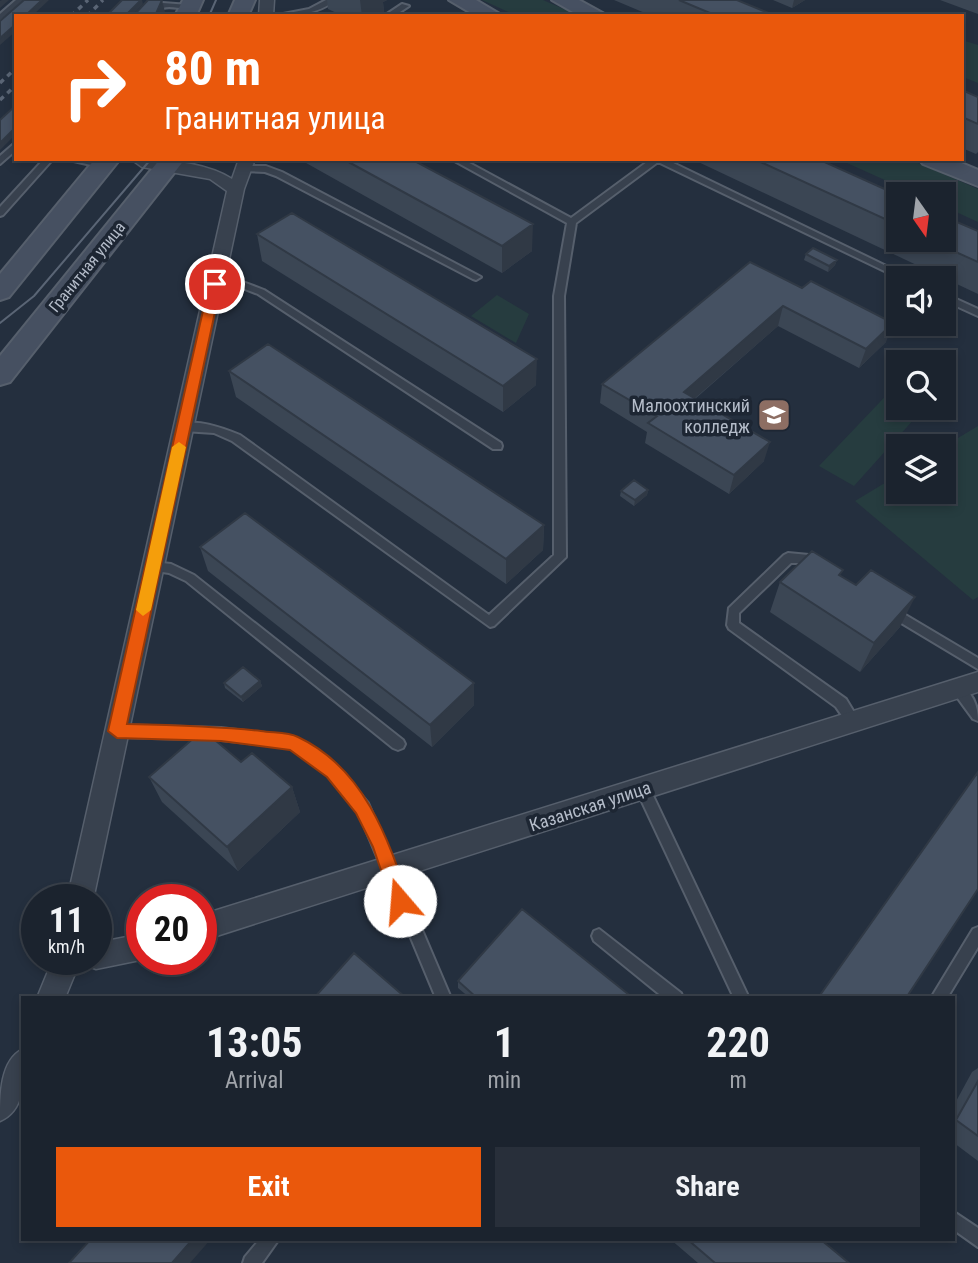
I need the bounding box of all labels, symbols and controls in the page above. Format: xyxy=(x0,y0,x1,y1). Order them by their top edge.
text: 80 m xyxy=(164,40,261,97)
icon: right xyxy=(49,42,140,133)
text: Гранитная улица xyxy=(164,99,386,137)
north arrow xyxy=(886,182,956,252)
map controls xyxy=(886,182,956,504)
street label: Гранитная улица xyxy=(45,218,129,316)
pin xyxy=(185,254,245,314)
icon: arrive xyxy=(196,265,234,303)
button: sound xyxy=(886,266,956,336)
button: search xyxy=(886,350,956,420)
place label: Малоохтинский колледж xyxy=(632,395,750,437)
school or university icon: Малоохтинский колледж xyxy=(755,396,793,434)
button: layers xyxy=(886,434,956,504)
street label: Казанская улица xyxy=(527,776,653,836)
position arrow xyxy=(363,864,437,938)
speed limit sign: 20 xyxy=(126,884,217,975)
text: 11 xyxy=(49,900,84,941)
text: km/h xyxy=(48,936,85,957)
text: 13:05 xyxy=(206,1018,302,1067)
text: 1 xyxy=(494,1018,515,1067)
text: 220 xyxy=(706,1018,770,1067)
text: Arrival xyxy=(225,1067,283,1094)
text: min xyxy=(487,1067,521,1094)
text: m xyxy=(729,1067,747,1094)
button: Exit xyxy=(56,1147,481,1227)
button: Share xyxy=(495,1147,920,1227)

